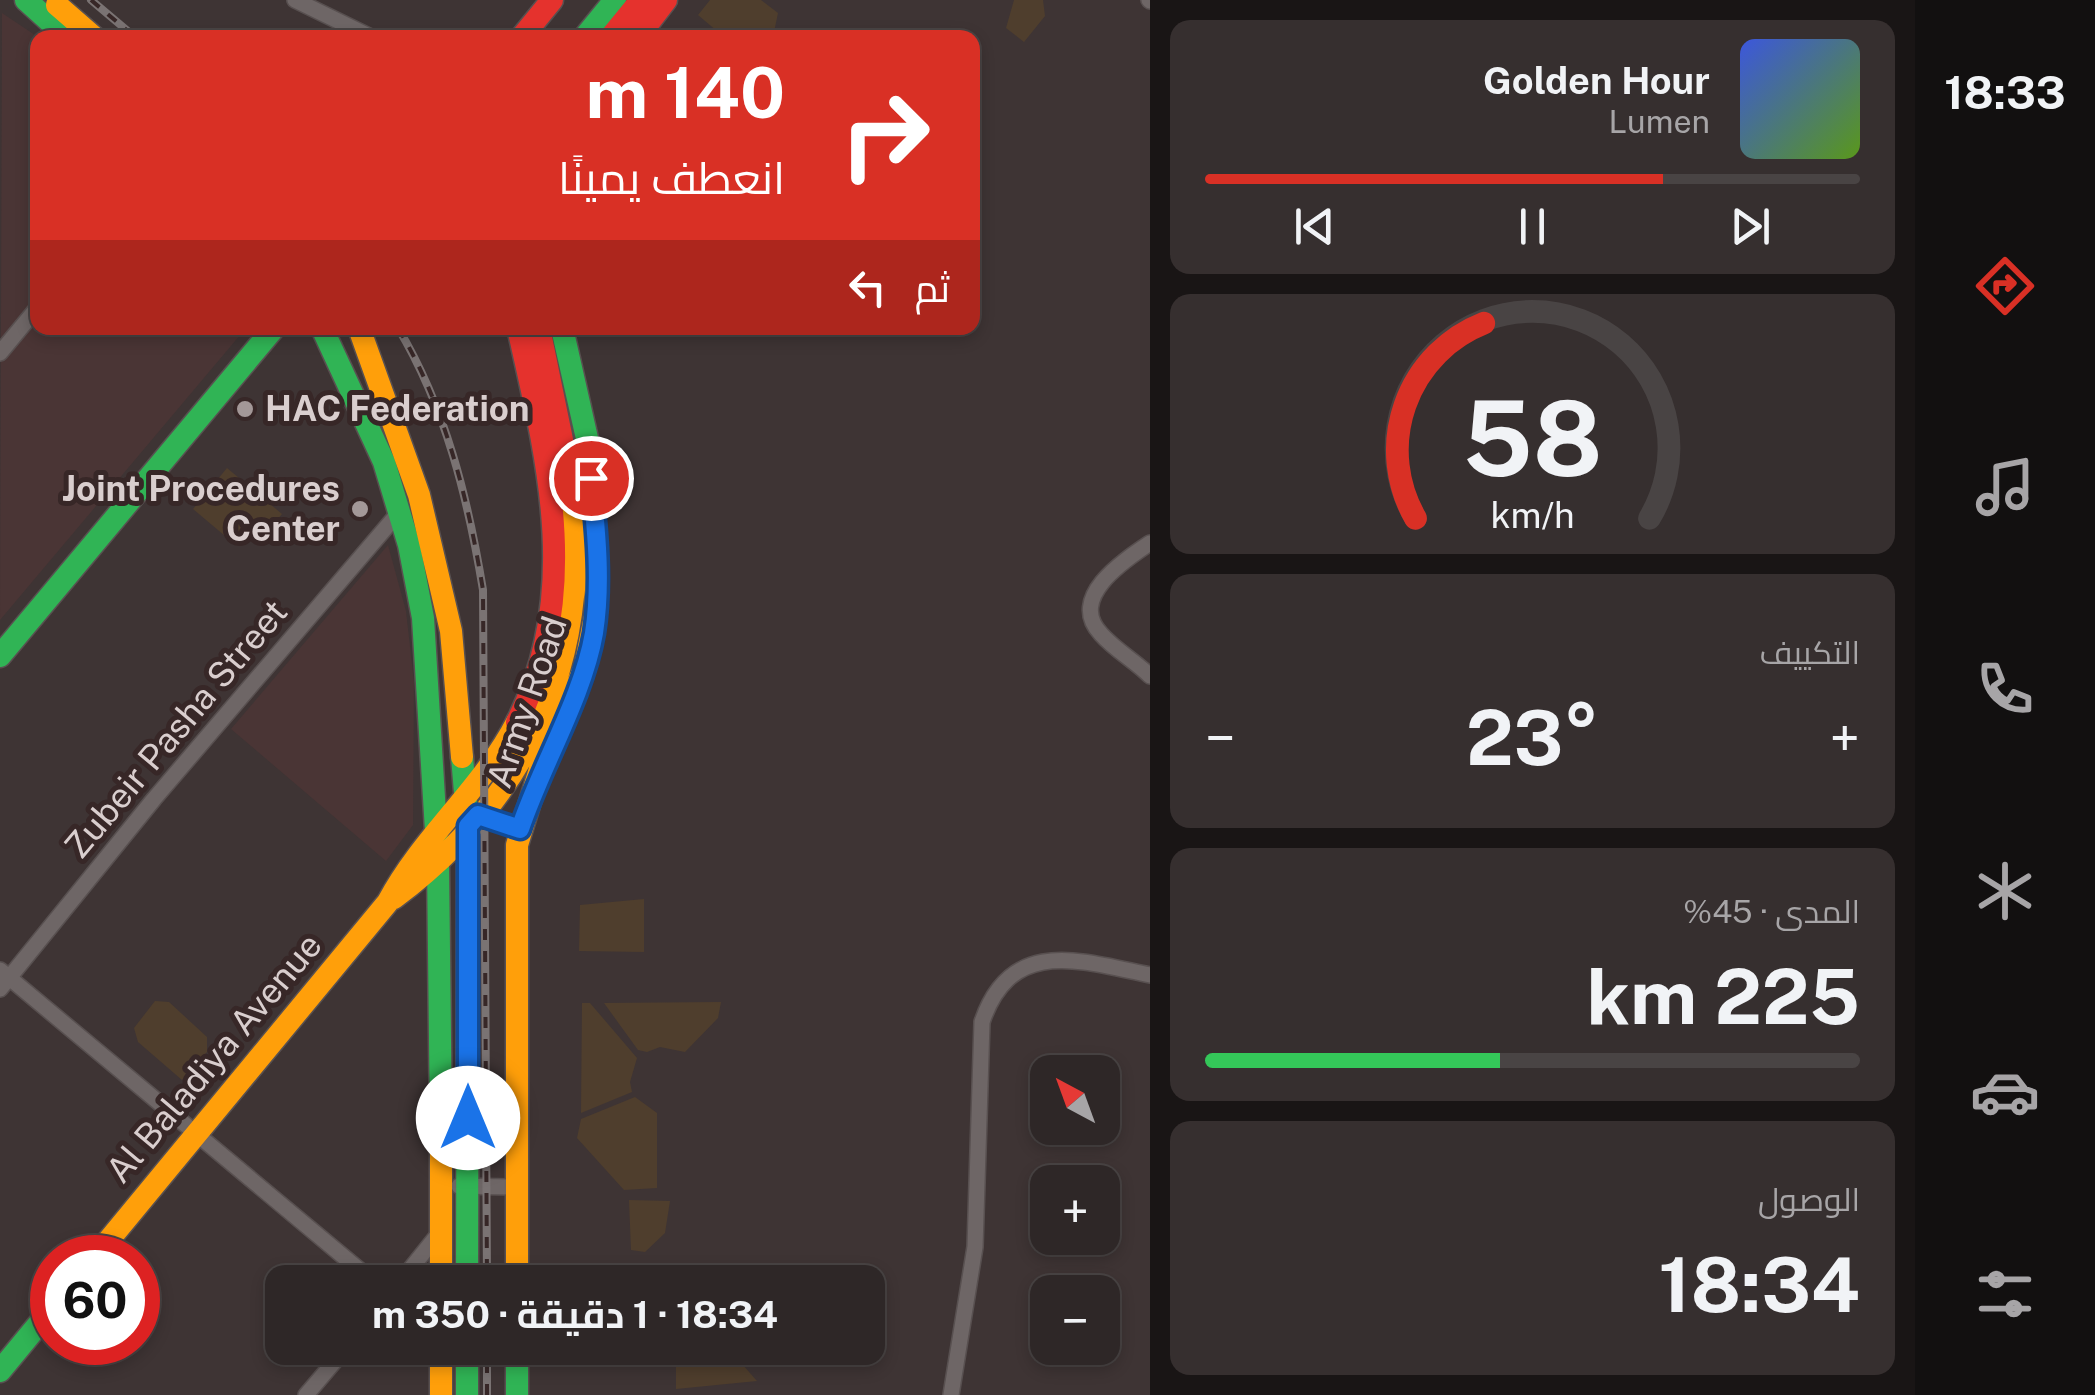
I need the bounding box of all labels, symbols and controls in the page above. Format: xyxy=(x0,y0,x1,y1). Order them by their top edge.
text: 140 m xyxy=(586,51,785,134)
text: Golden Hour xyxy=(1483,58,1710,103)
text: 18:33 xyxy=(1944,66,2066,119)
icon: right xyxy=(820,70,950,200)
text: Lumen xyxy=(1608,103,1710,140)
text: انعطف يمينًا xyxy=(558,151,785,204)
icon: previous xyxy=(1287,199,1342,254)
icon: pause xyxy=(1505,199,1560,254)
icon: next xyxy=(1723,199,1778,254)
icon: directions xyxy=(1970,251,2040,321)
icon: left xyxy=(840,260,895,315)
text: ثم xyxy=(915,266,950,311)
text: 58 xyxy=(1463,377,1602,499)
place label: HAC Federation xyxy=(265,388,530,429)
marker: HAC Federation xyxy=(234,398,256,420)
pin xyxy=(549,436,634,521)
icon: arrive xyxy=(564,451,619,506)
icon: music xyxy=(1970,452,2040,522)
place label: Joint Procedures Center xyxy=(62,468,340,549)
text: km/h xyxy=(1490,494,1575,536)
marker: Joint Procedures Center xyxy=(349,498,371,520)
street label: Zubeir Pasha Street xyxy=(56,592,295,866)
street label: Army Road xyxy=(478,611,575,793)
text: التكييف xyxy=(1760,634,1860,671)
icon: phone xyxy=(1970,654,2040,724)
text: 23° xyxy=(1466,694,1599,782)
text: − xyxy=(1205,706,1236,770)
text: + xyxy=(1830,706,1860,770)
icon: climate xyxy=(1970,856,2040,926)
text: المدى · 45% xyxy=(1683,893,1860,930)
street label: Al Baladiya Avenue xyxy=(97,925,330,1191)
text: 225 km xyxy=(1587,953,1860,1041)
north arrow xyxy=(1030,1055,1120,1145)
map controls xyxy=(1030,1055,1120,1365)
icon: car xyxy=(1970,1057,2040,1127)
position arrow xyxy=(416,1066,520,1170)
button: + xyxy=(1030,1165,1120,1255)
text: الوصول xyxy=(1758,1181,1860,1218)
speed limit sign: 60 xyxy=(30,1235,160,1365)
text: 18:34 xyxy=(1659,1241,1860,1329)
icon: filters xyxy=(1970,1259,2040,1329)
button: − xyxy=(1030,1275,1120,1365)
text: 18:34 · 1 دقيقة · 350 m xyxy=(372,1292,778,1337)

